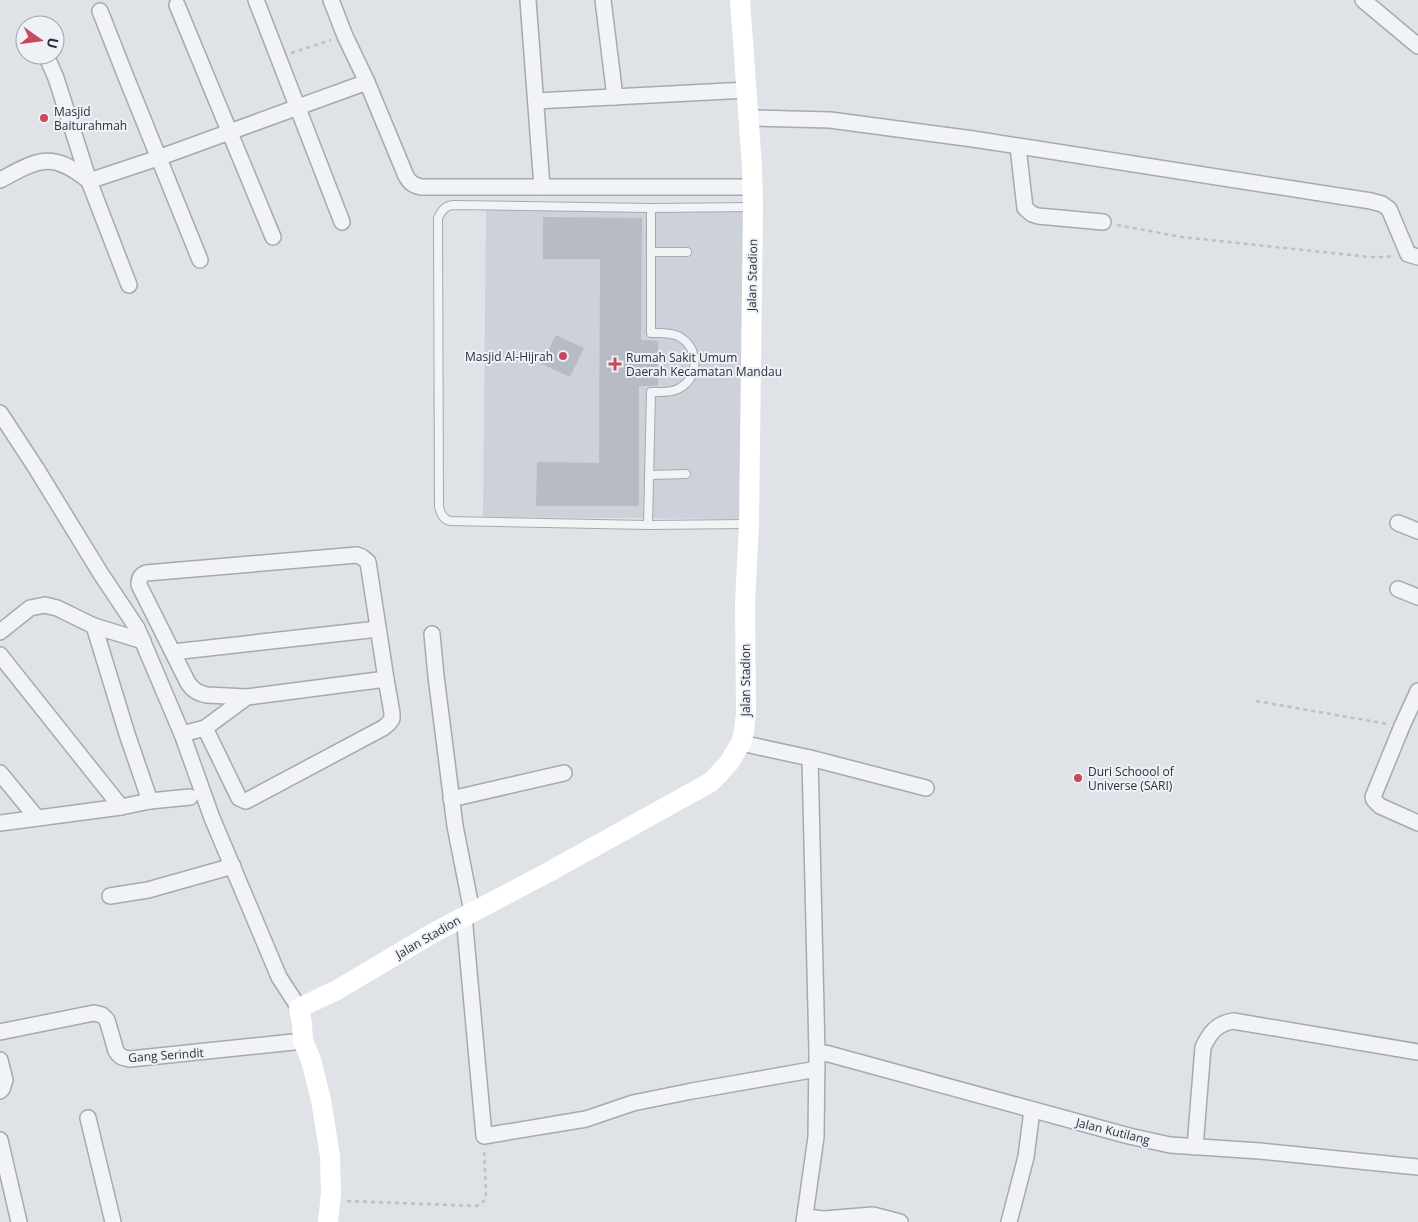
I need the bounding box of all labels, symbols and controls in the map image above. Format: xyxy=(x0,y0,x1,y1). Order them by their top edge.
north arrow xyxy=(15,15,65,65)
text: U xyxy=(43,36,64,51)
place label: Masjid Baiturahmah xyxy=(54,103,127,134)
marker: Masjid Baiturahmah xyxy=(38,112,50,124)
street label: Jalan Stadion xyxy=(743,239,761,312)
place label: Masjid Al-Hijrah xyxy=(465,348,553,365)
place label: Rumah Sakit Umum Daerah Kecamatan Mandau xyxy=(626,349,782,380)
marker: Masjid Al-Hijrah xyxy=(557,350,569,362)
marker: Rumah Sakit Umum Daerah Kecamatan Mandau xyxy=(608,357,622,371)
street label: Jalan Stadion xyxy=(737,644,754,717)
place label: Duri Schoool of Universe (SARI) xyxy=(1088,763,1175,794)
marker: Duri Schoool of Universe (SARI) xyxy=(1072,772,1084,784)
street label: Jalan Stadion xyxy=(391,912,464,963)
street label: Gang Serindit xyxy=(128,1044,204,1066)
street label: Jalan Kutilang xyxy=(1073,1113,1152,1149)

